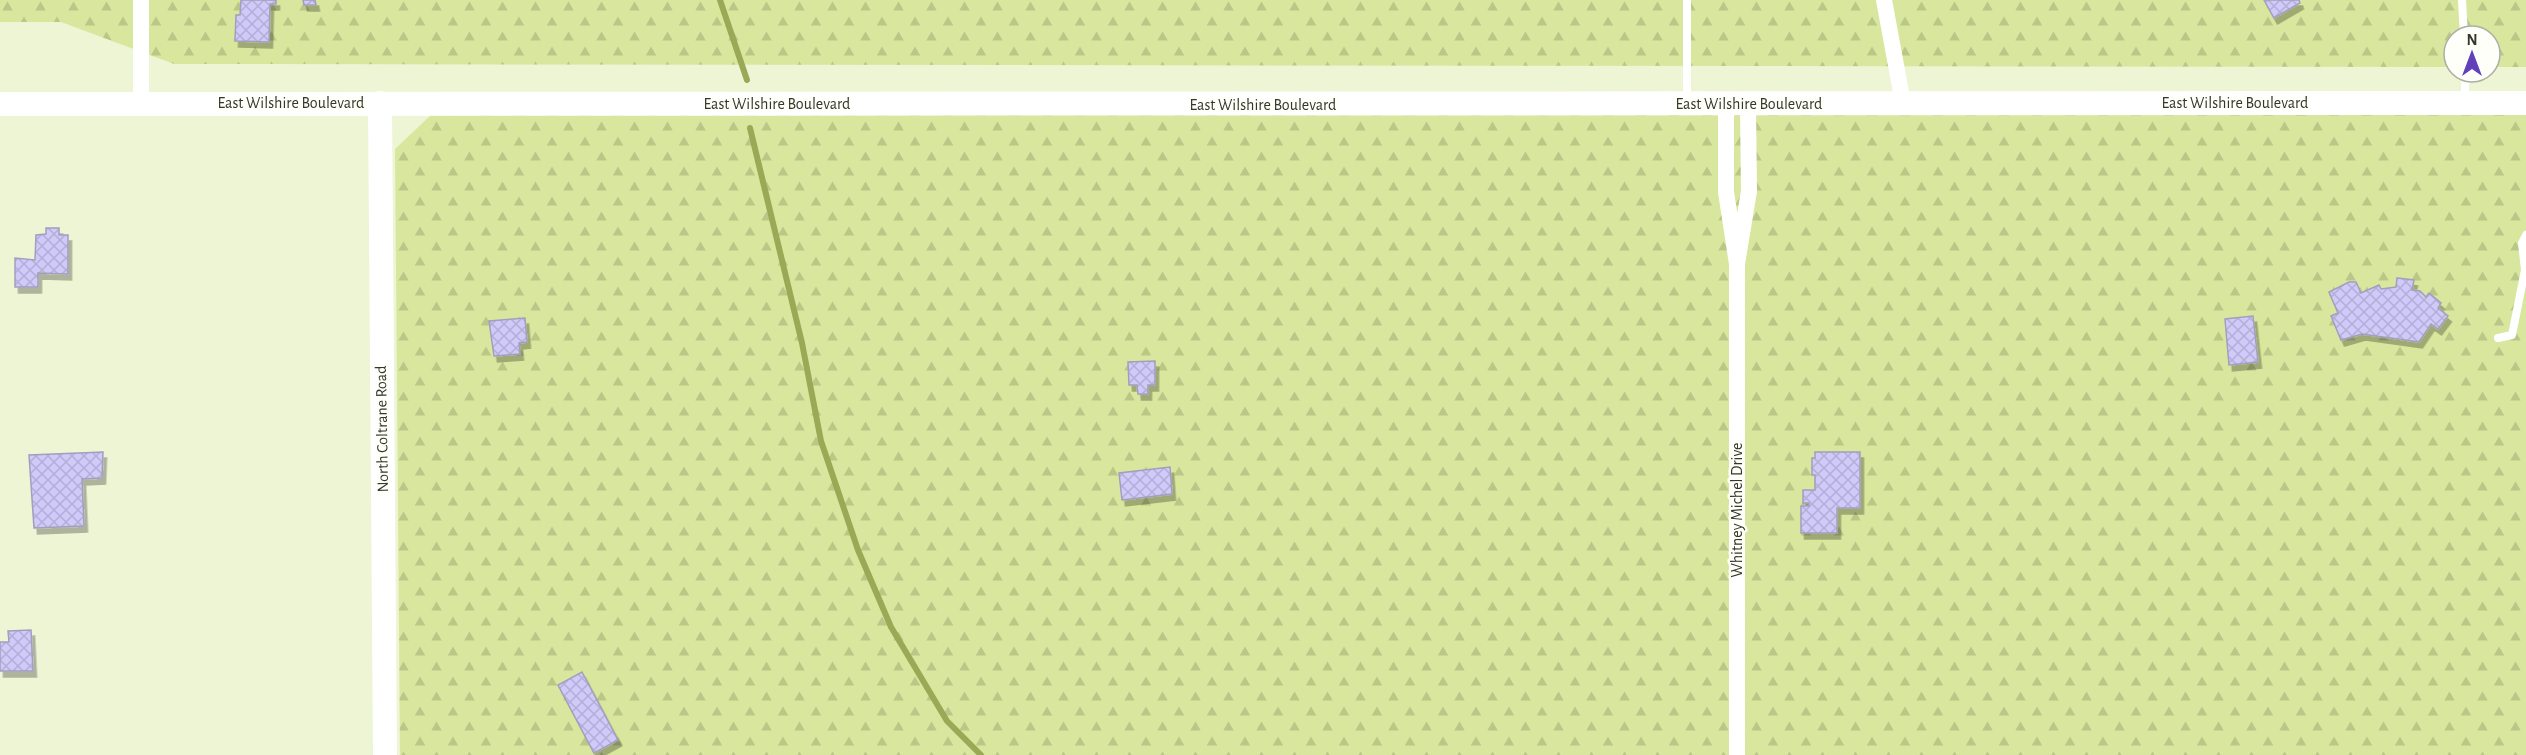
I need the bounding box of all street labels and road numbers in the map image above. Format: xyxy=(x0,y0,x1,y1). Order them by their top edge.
street label: East Wilshire Boulevard xyxy=(218,95,364,111)
street label: East Wilshire Boulevard xyxy=(2162,95,2308,111)
street label: East Wilshire Boulevard xyxy=(704,96,850,112)
street label: East Wilshire Boulevard xyxy=(1676,96,1822,112)
street label: East Wilshire Boulevard xyxy=(1190,97,1336,113)
street label: North Coltrane Road xyxy=(373,365,391,493)
street label: Whitney Michel Drive xyxy=(1729,443,1746,577)

